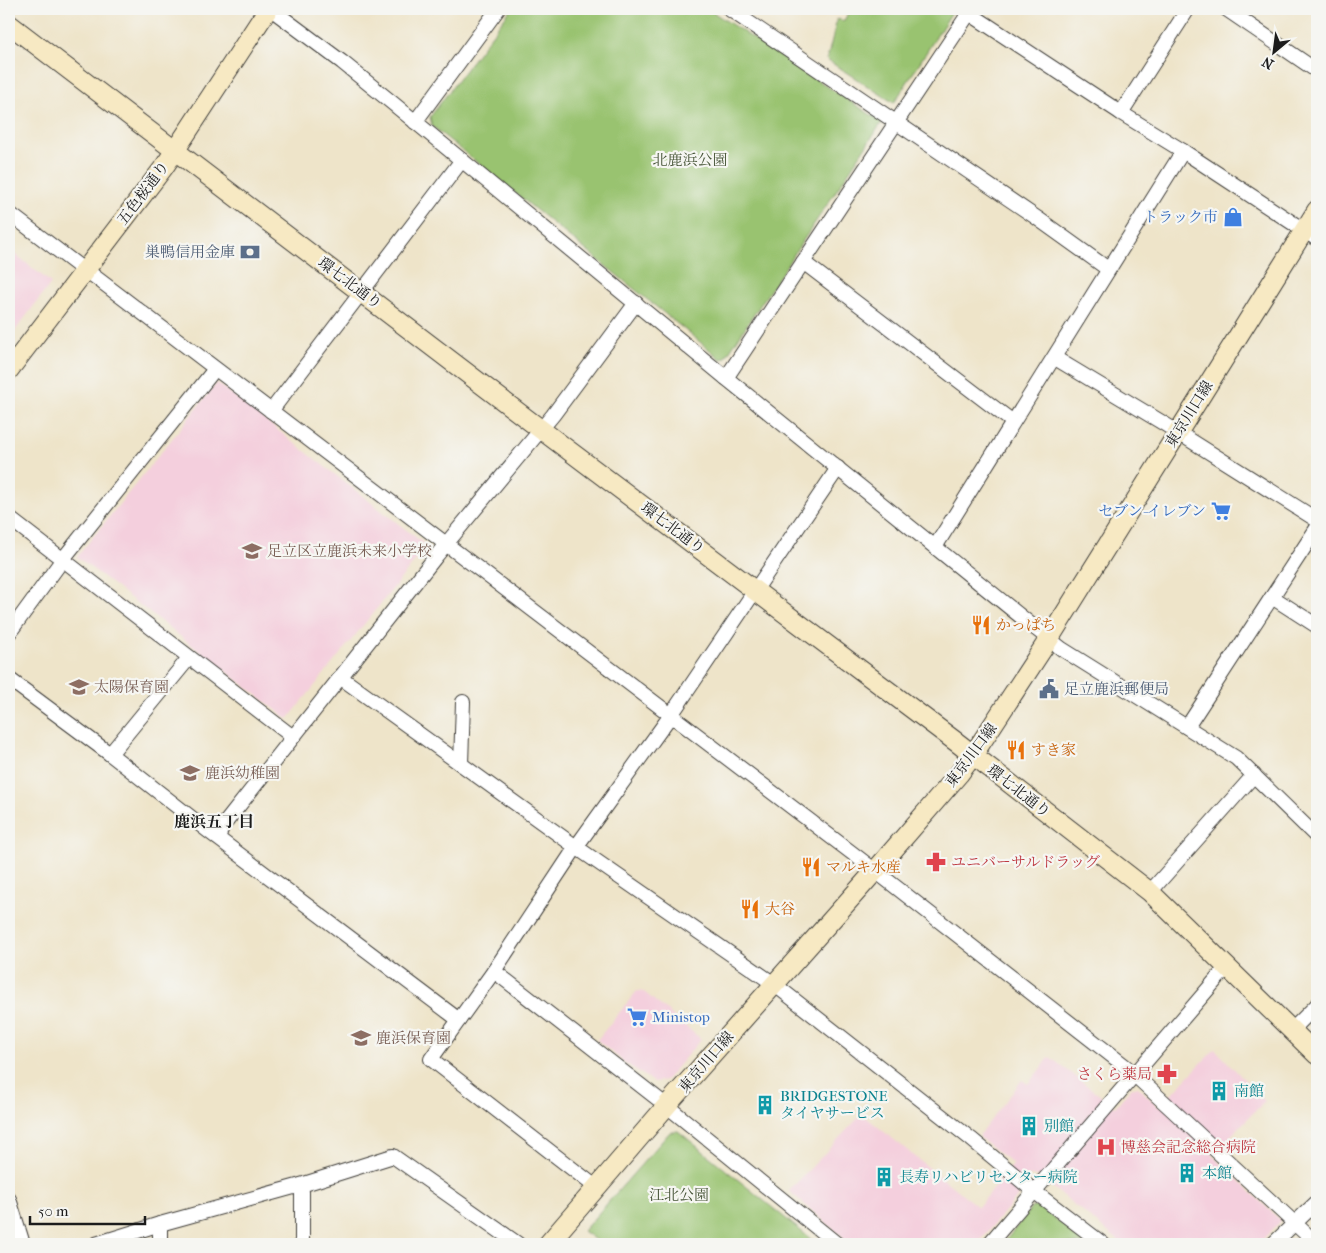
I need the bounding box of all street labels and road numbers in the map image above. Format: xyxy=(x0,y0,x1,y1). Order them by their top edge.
street label: 五色桜通り xyxy=(113,158,173,228)
street label: 環七北通り xyxy=(315,253,385,313)
street label: 東京川口線 xyxy=(1161,377,1217,451)
street label: 環七北通り xyxy=(638,498,708,558)
street label: 東京川口線 xyxy=(941,720,1001,790)
street label: 環七北通り xyxy=(984,761,1054,821)
street label: 東京川口線 xyxy=(675,1028,737,1096)

